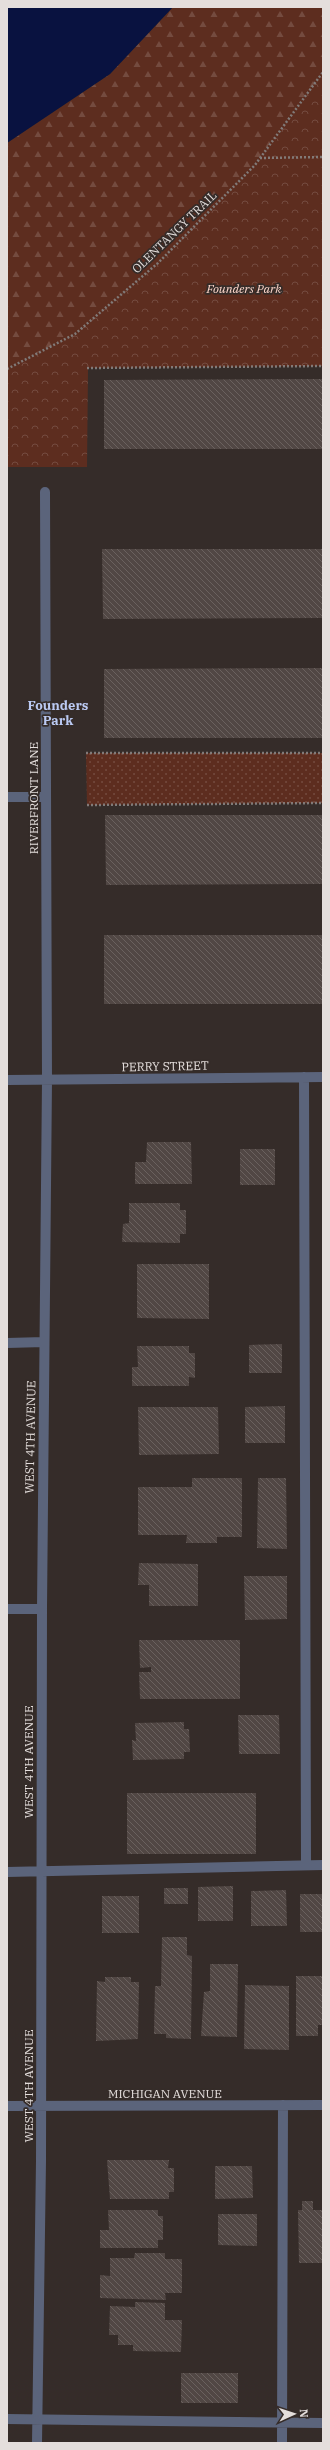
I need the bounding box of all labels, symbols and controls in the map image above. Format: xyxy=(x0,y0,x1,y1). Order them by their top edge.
street label: OLENTANGY TRAIL xyxy=(129,188,219,276)
park label: Founders Park xyxy=(205,281,282,296)
district label: Founders Park xyxy=(28,697,89,729)
street label: RIVERFRONT LANE xyxy=(26,742,41,854)
street label: PERRY STREET xyxy=(121,1058,209,1074)
street label: WEST 4TH AVENUE xyxy=(22,1380,38,1494)
street label: WEST 4TH AVENUE xyxy=(21,1705,36,1819)
street label: WEST 4TH AVENUE xyxy=(21,2029,36,2143)
street label: MICHIGAN AVENUE xyxy=(108,2086,222,2101)
north arrow xyxy=(274,2394,314,2434)
text: N xyxy=(297,2409,311,2418)

